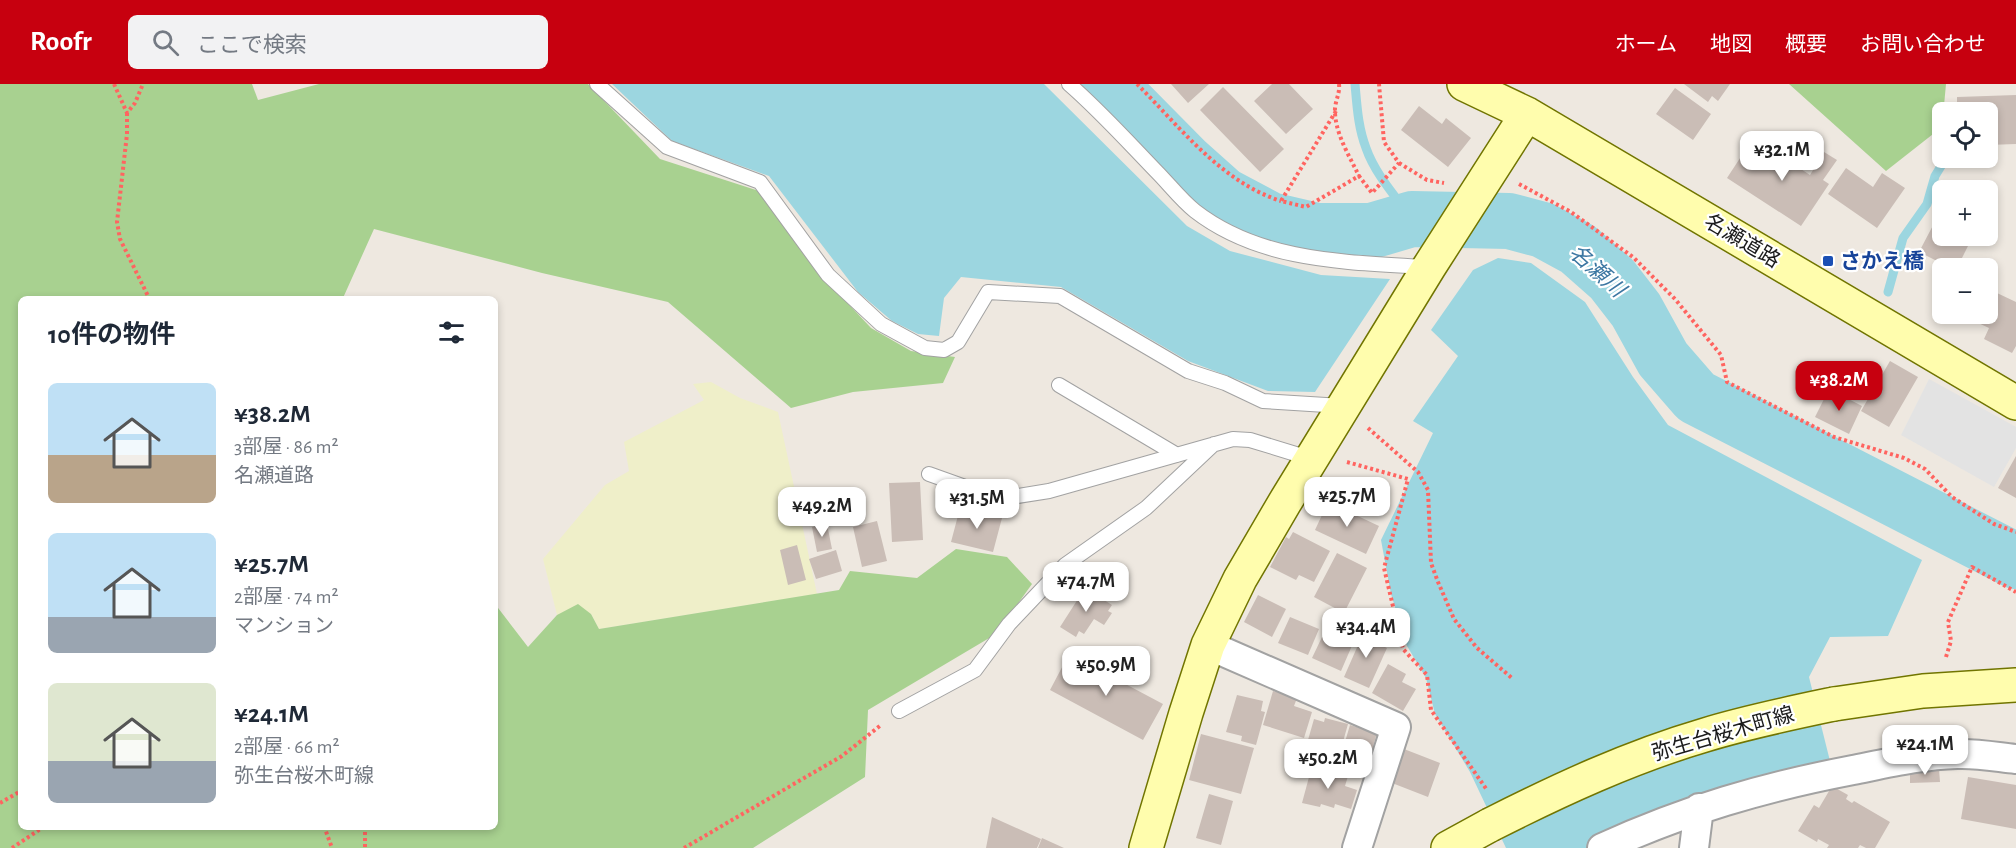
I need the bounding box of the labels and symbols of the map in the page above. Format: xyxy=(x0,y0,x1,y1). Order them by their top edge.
pin: ¥32.1M xyxy=(1733,131,1831,182)
street label: 名瀬道路 xyxy=(1701,210,1784,272)
water label: 名瀬川 xyxy=(1565,240,1631,303)
place label: さかえ橋 xyxy=(1840,250,1924,272)
marker: さかえ橋 xyxy=(1821,254,1835,268)
pin: ¥38.2M xyxy=(1790,361,1888,412)
pin: ¥25.7M xyxy=(1298,477,1396,528)
pin: ¥31.5M xyxy=(928,479,1026,530)
pin: ¥49.2M xyxy=(773,487,871,538)
pin: ¥74.7M xyxy=(1037,562,1135,613)
pin: ¥34.4M xyxy=(1317,608,1415,659)
pin: ¥50.9M xyxy=(1057,646,1155,697)
street label: 弥生台桜木町線 xyxy=(1649,703,1797,764)
pin: ¥24.1M xyxy=(1876,725,1974,776)
pin: ¥50.2M xyxy=(1279,739,1377,790)

